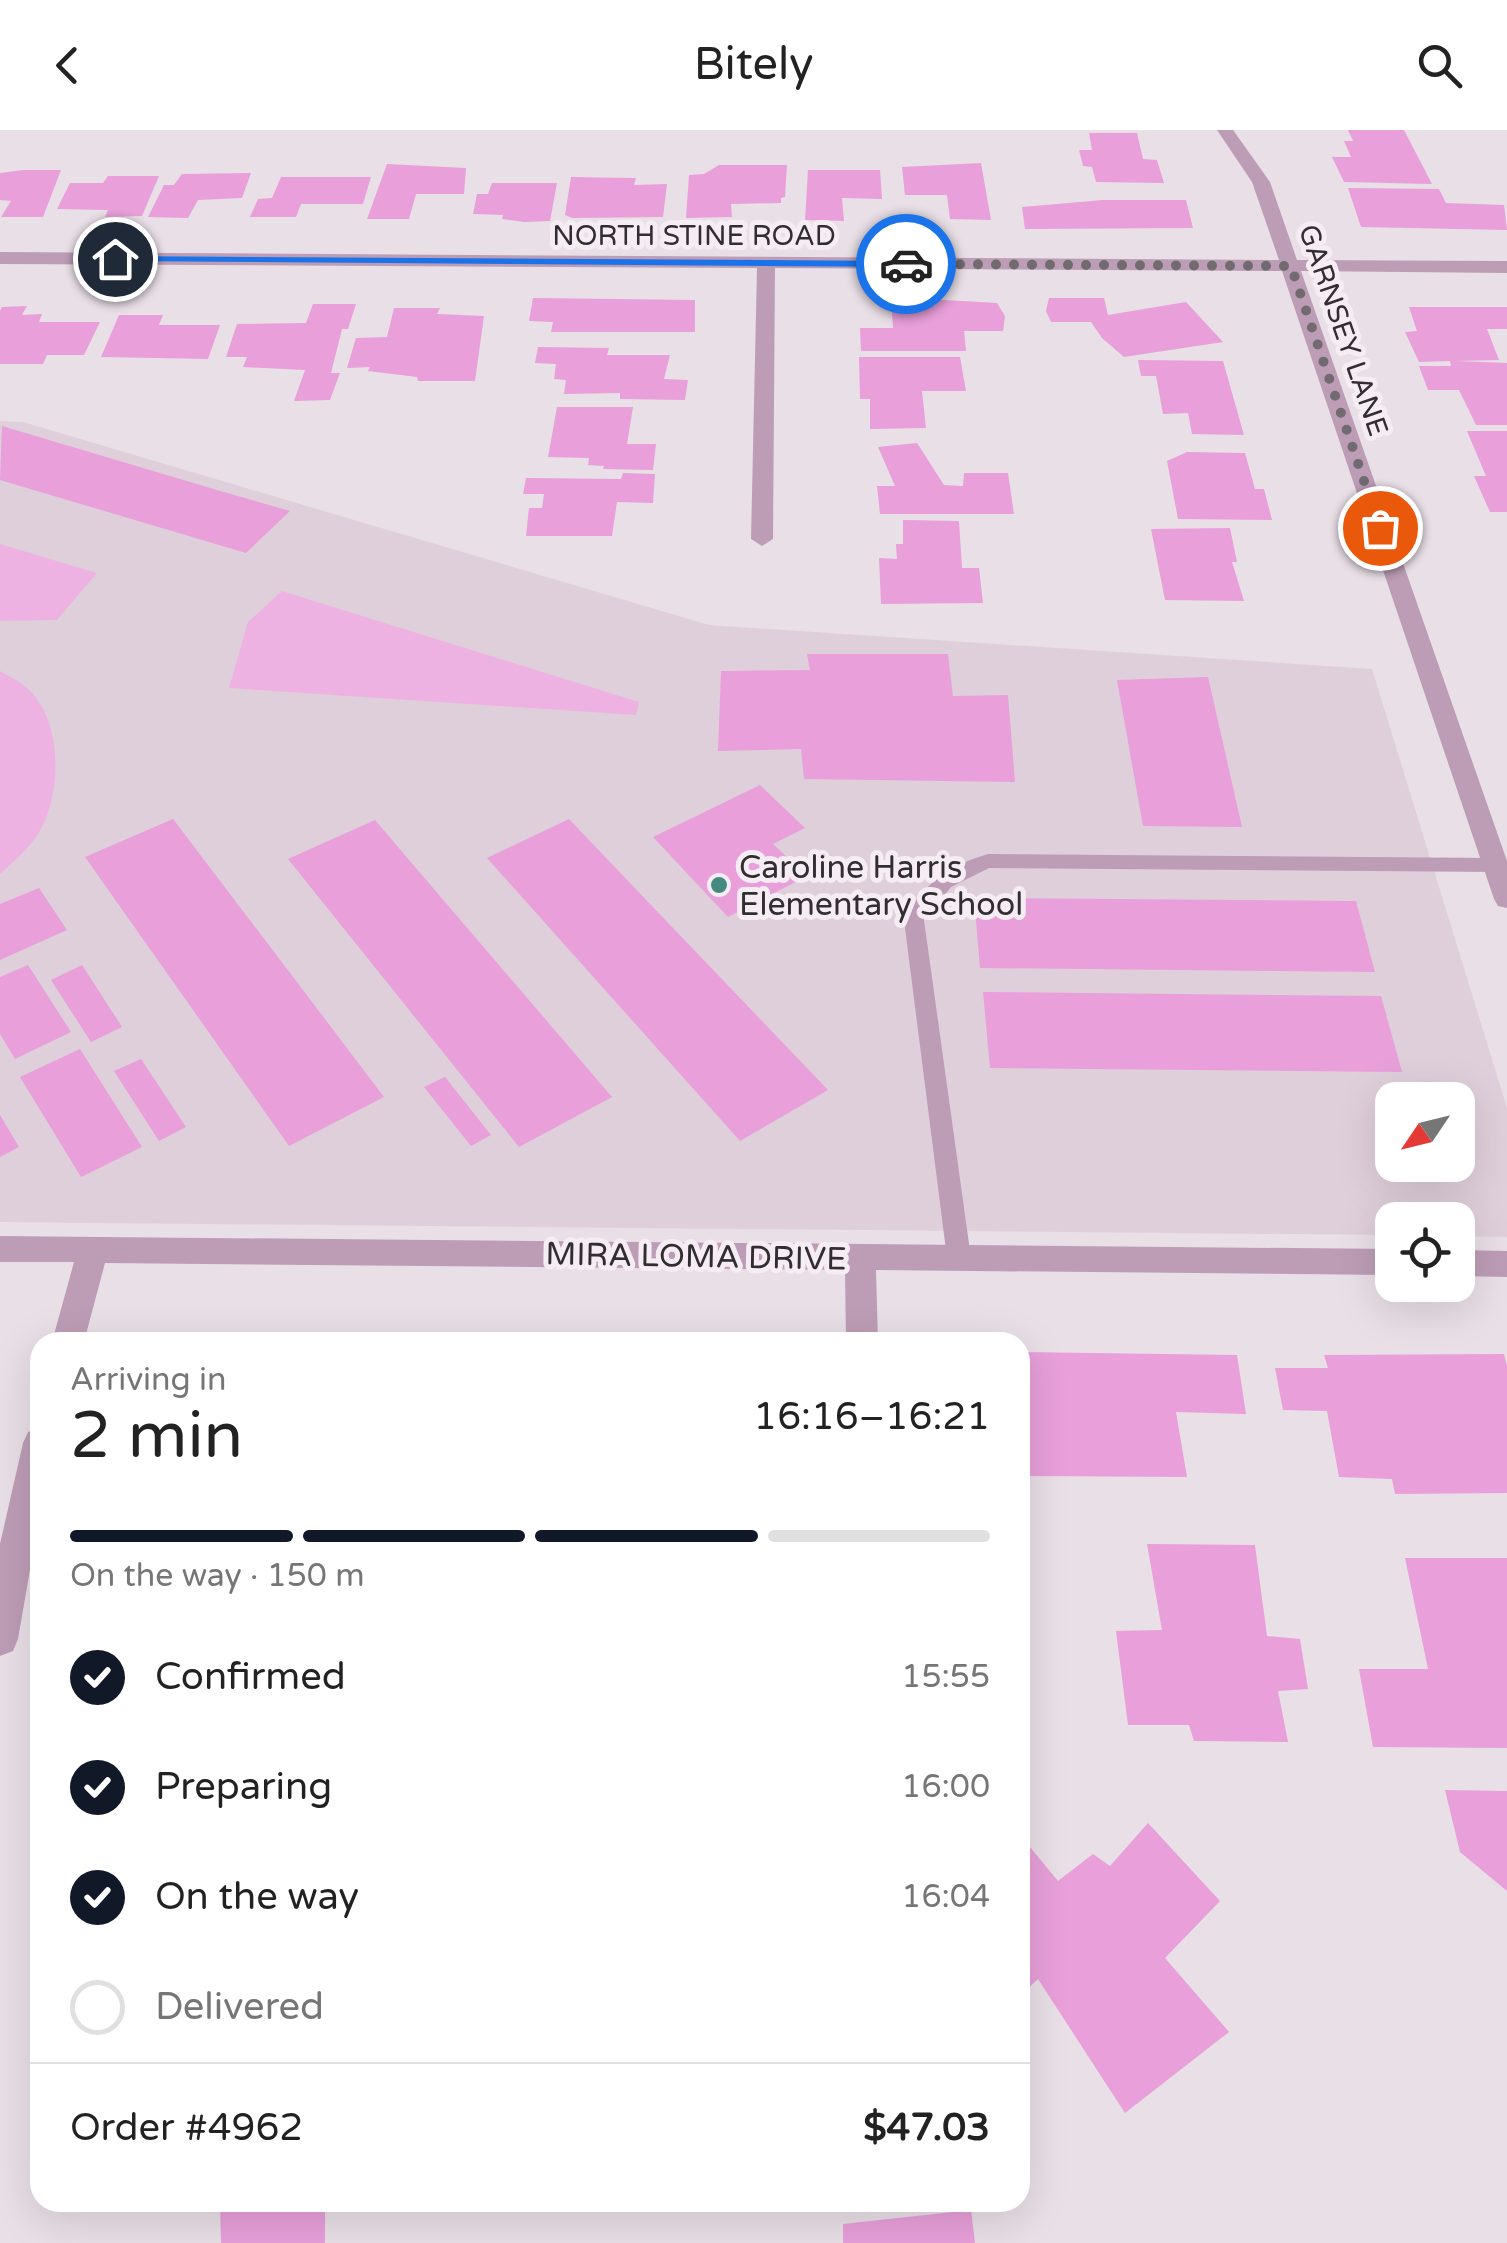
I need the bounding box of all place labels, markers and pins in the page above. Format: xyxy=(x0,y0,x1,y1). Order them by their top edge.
pin xyxy=(73,217,158,302)
pin xyxy=(1338,486,1423,571)
place label: Caroline Harris Elementary School xyxy=(739,849,1023,924)
marker: Caroline Harris Elementary School xyxy=(708,874,730,896)

